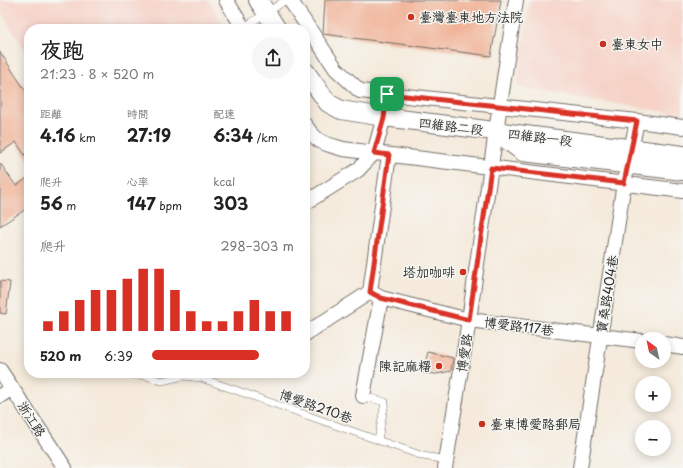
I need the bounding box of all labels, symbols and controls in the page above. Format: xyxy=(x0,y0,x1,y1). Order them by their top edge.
place label: 臺灣臺東地方法院 xyxy=(419,7,523,26)
marker: 臺灣臺東地方法院 xyxy=(406,12,416,22)
text: 夜跑 xyxy=(40,32,84,65)
place label: 臺東女中 xyxy=(611,34,663,53)
button: share xyxy=(252,37,294,79)
marker: 臺東女中 xyxy=(598,39,608,49)
text: 21:23 · 8 × 520 m xyxy=(40,64,154,83)
pin xyxy=(370,77,404,111)
icon: arrive xyxy=(376,83,398,105)
text: 距離 xyxy=(40,105,62,122)
text: 時間 xyxy=(127,105,149,122)
text: 配速 xyxy=(213,105,235,122)
street label: 四維路二段 xyxy=(418,112,484,139)
text: 4.16 xyxy=(40,122,76,148)
text: 27:19 xyxy=(127,122,171,148)
text: 6:34 xyxy=(213,122,253,148)
street label: 四維路一段 xyxy=(507,123,573,150)
text: km xyxy=(76,129,96,146)
text: /km xyxy=(253,129,278,146)
text: 爬升 xyxy=(40,173,62,190)
text: 心率 xyxy=(127,173,149,190)
text: kcal xyxy=(213,173,235,190)
text: 56 xyxy=(40,190,63,216)
text: 147 xyxy=(127,190,156,216)
text: 303 xyxy=(213,190,248,216)
text: m xyxy=(63,197,76,214)
text: bpm xyxy=(156,197,182,214)
text: 爬升 xyxy=(40,236,66,255)
text: 298–303 m xyxy=(221,236,294,255)
street label: 寶桑路404巷 xyxy=(591,254,622,334)
place label: 塔加咖啡 xyxy=(403,262,455,281)
marker: 塔加咖啡 xyxy=(458,267,468,277)
street label: 博愛路117巷 xyxy=(483,312,555,339)
street label: 博愛路 xyxy=(451,332,476,374)
north arrow xyxy=(635,332,671,368)
map controls xyxy=(635,332,671,456)
text: 520 m xyxy=(40,346,81,365)
text: 6:39 xyxy=(104,346,133,365)
place label: 陳記麻糬 xyxy=(379,356,431,375)
marker: 陳記麻糬 xyxy=(434,361,444,371)
button: + xyxy=(635,376,671,412)
street label: 博愛路210巷 xyxy=(277,384,355,427)
street label: 浙江路 xyxy=(14,397,51,440)
place label: 臺東博愛路郵局 xyxy=(490,414,581,433)
marker: 臺東博愛路郵局 xyxy=(477,419,487,429)
button: − xyxy=(635,420,671,456)

